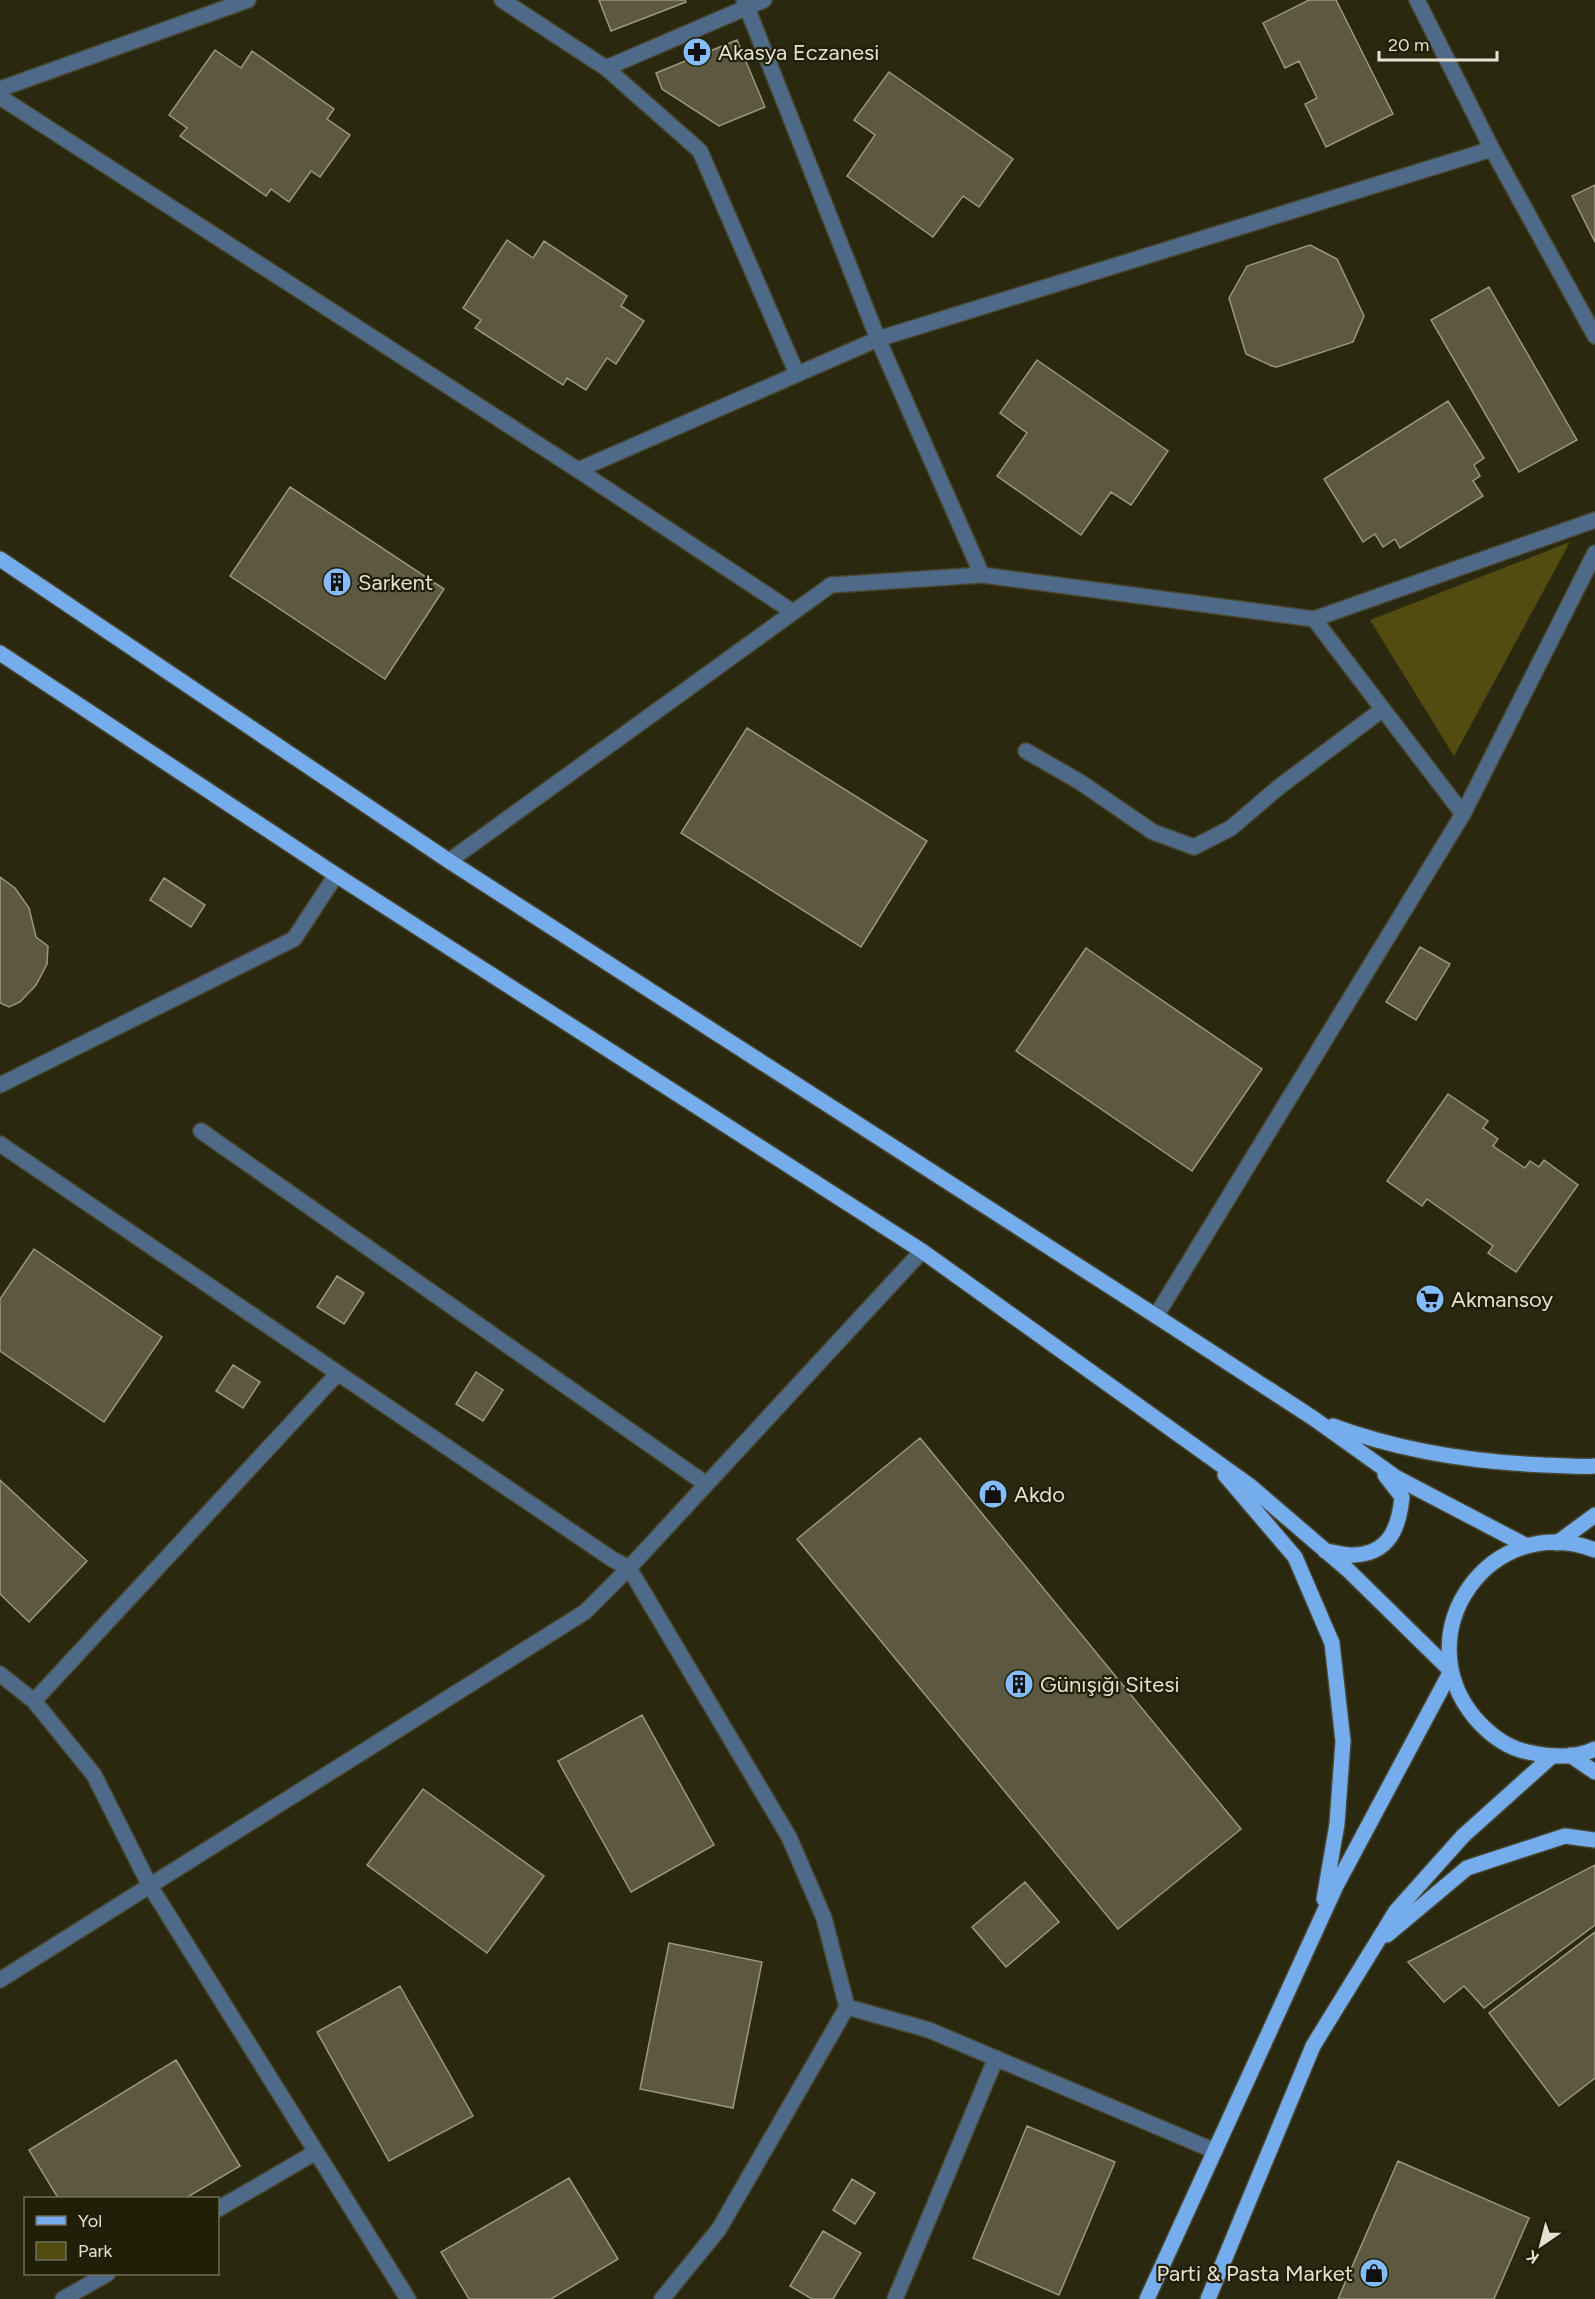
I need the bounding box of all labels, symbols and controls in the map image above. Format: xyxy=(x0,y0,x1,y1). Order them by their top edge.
scale bar xyxy=(1379,24,1498,62)
text: 20 m xyxy=(1388,34,1429,56)
pharmacy icon: Akasya Eczanesi xyxy=(681,36,713,68)
place label: Akasya Eczanesi xyxy=(718,39,879,66)
building icon: Sarkent xyxy=(321,566,353,598)
place label: Sarkent xyxy=(358,569,433,596)
supermarket icon: Akmansoy xyxy=(1414,1283,1446,1315)
place label: Akmansoy xyxy=(1451,1286,1554,1313)
shop icon: Akdo xyxy=(977,1478,1009,1510)
place label: Akdo xyxy=(1014,1481,1065,1508)
building icon: Günışığı Sitesi xyxy=(1003,1668,1035,1700)
place label: Günışığı Sitesi xyxy=(1040,1671,1180,1698)
legend xyxy=(24,2197,219,2275)
text: Yol xyxy=(78,2210,102,2232)
north arrow xyxy=(1511,2215,1571,2275)
text: Park xyxy=(78,2240,113,2262)
text: K xyxy=(1523,2246,1542,2268)
shop icon: Parti & Pasta Market xyxy=(1358,2257,1390,2289)
place label: Parti & Pasta Market xyxy=(1156,2260,1353,2287)

